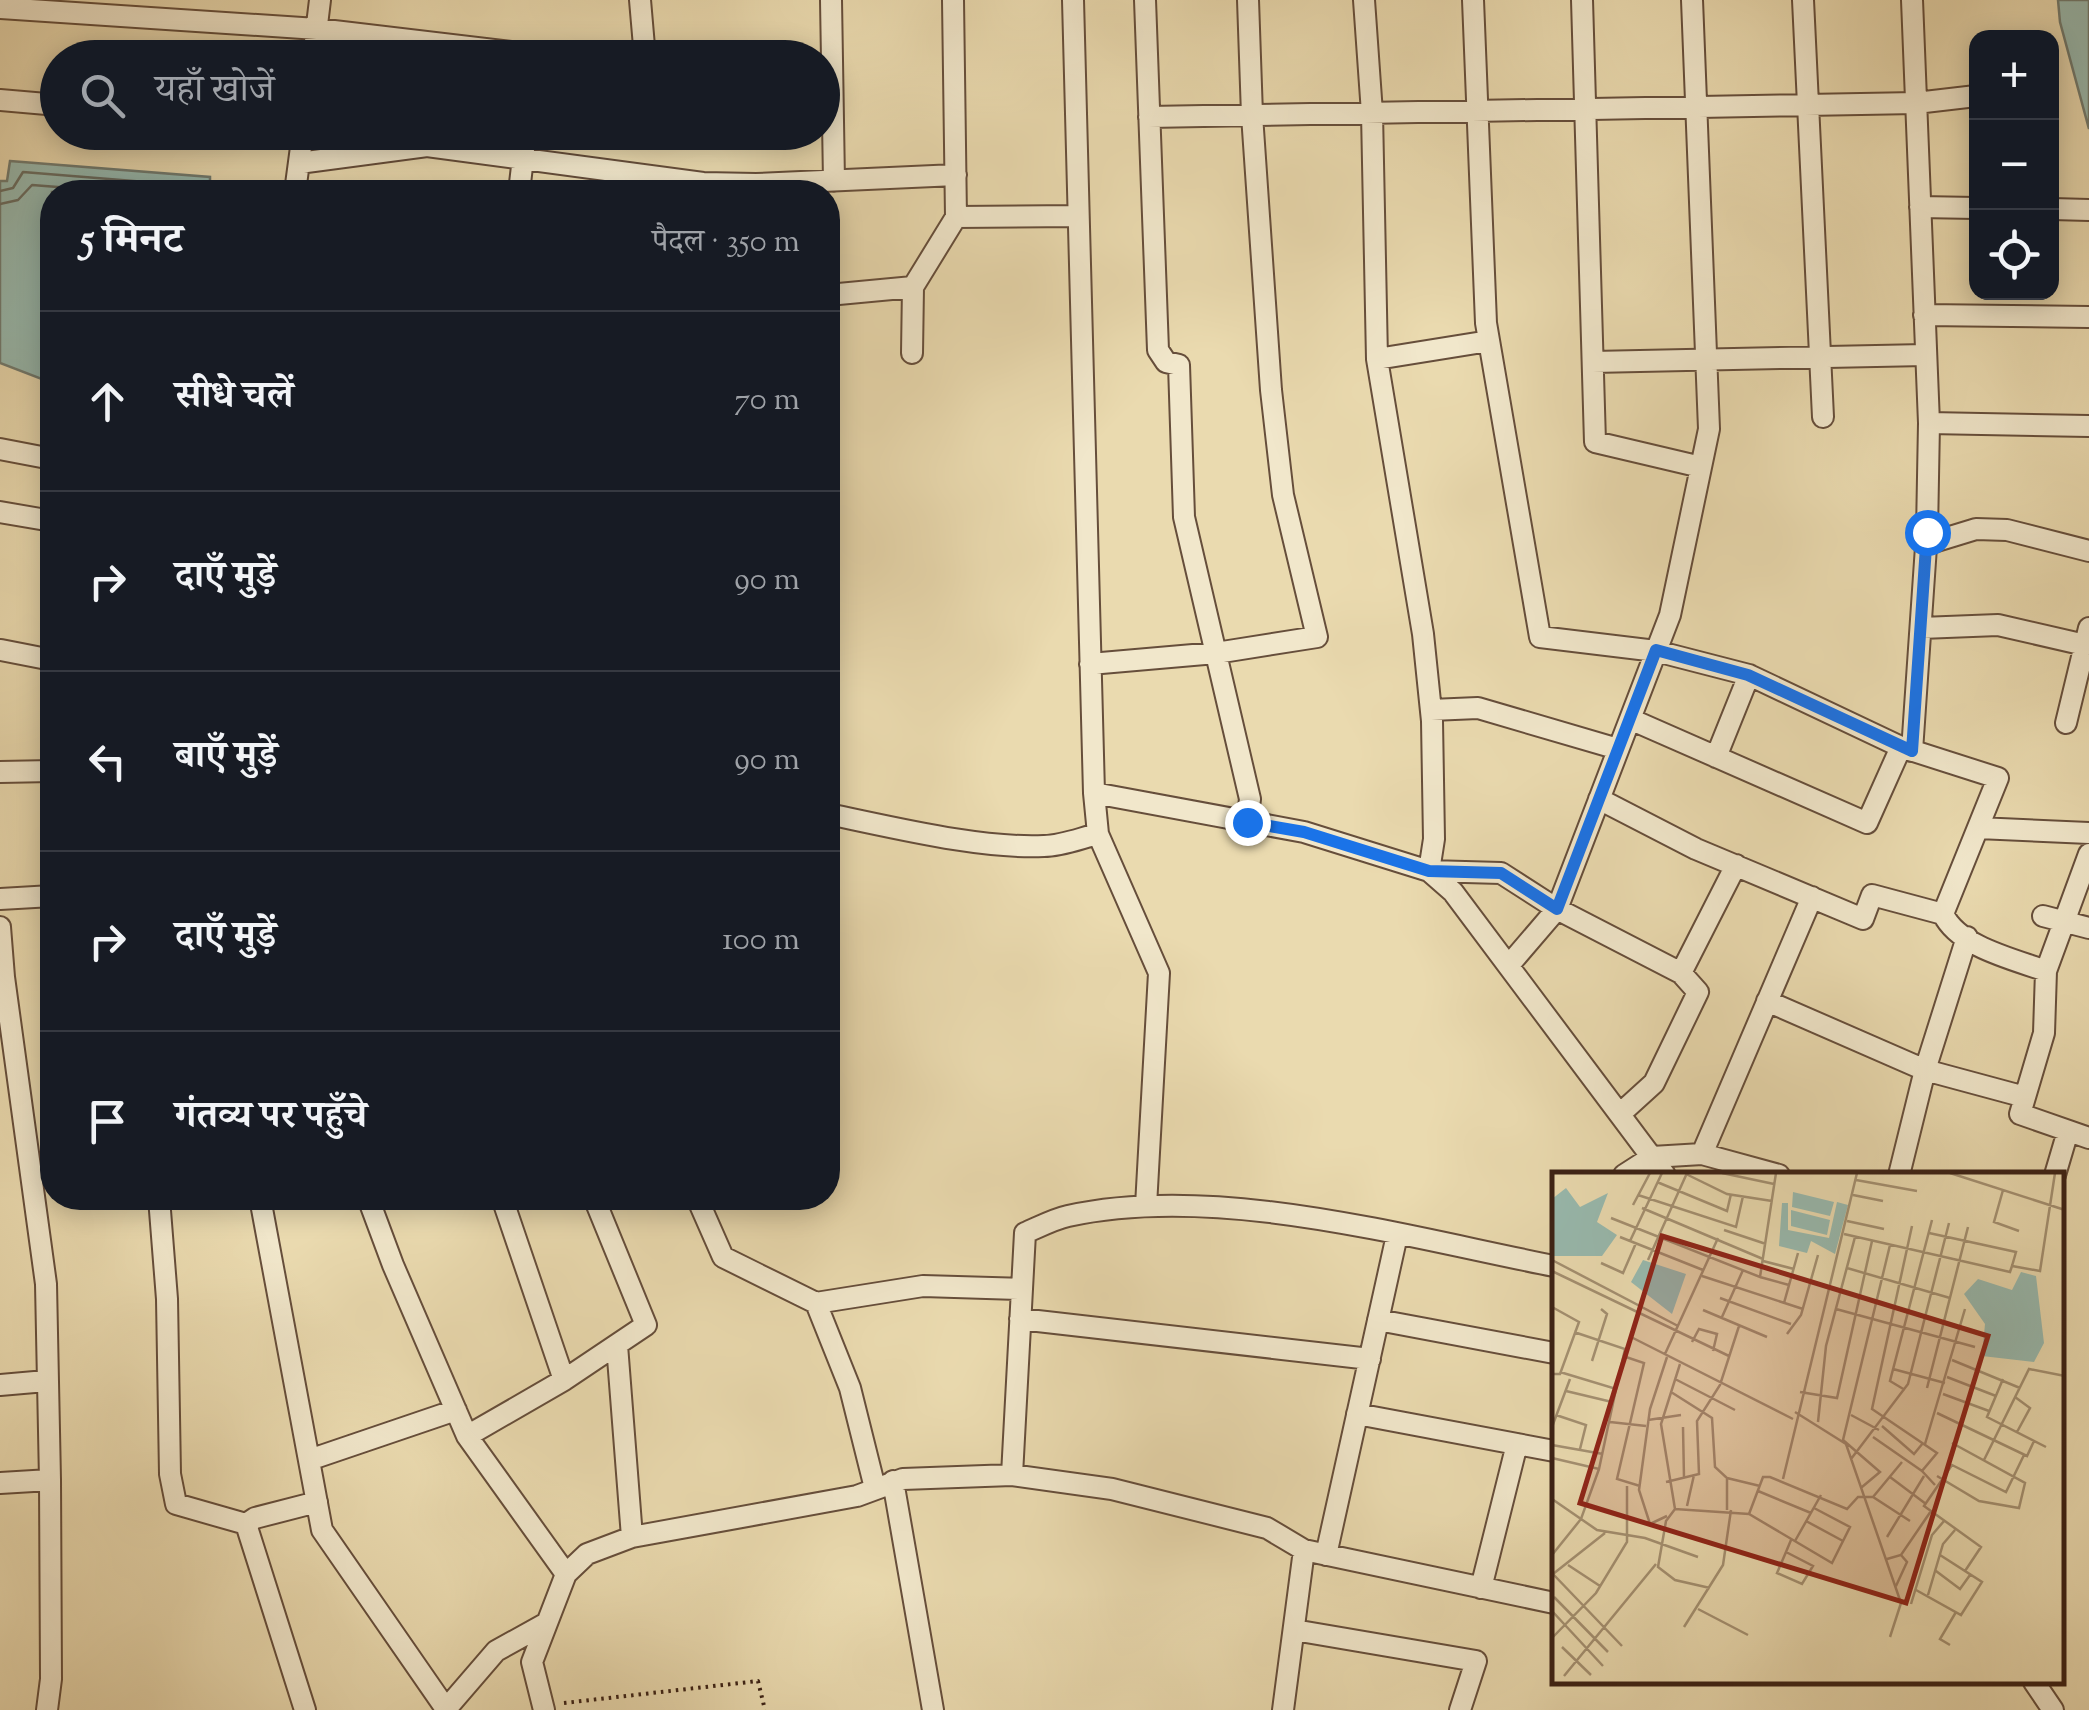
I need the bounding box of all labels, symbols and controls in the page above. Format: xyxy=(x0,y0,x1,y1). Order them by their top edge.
map controls xyxy=(1969,30,2059,300)
button: + xyxy=(1969,30,2059,120)
search box xyxy=(40,40,840,150)
text: यहाँ खोजें xyxy=(155,65,274,119)
icon: search xyxy=(75,68,130,123)
button: − xyxy=(1969,120,2059,210)
button: locate xyxy=(1969,210,2059,300)
text: 5 मिनट xyxy=(80,212,183,272)
text: पैदल · 350 m xyxy=(652,220,800,266)
text: सीधे चलें xyxy=(175,371,293,425)
icon: ahead xyxy=(80,374,135,429)
text: 70 m xyxy=(734,378,800,424)
route start xyxy=(1905,510,1951,556)
text: दाएँ मुड़ें xyxy=(175,551,276,605)
icon: right xyxy=(80,554,135,609)
text: 90 m xyxy=(734,558,800,604)
text: बाएँ मुड़ें xyxy=(175,731,277,785)
icon: left xyxy=(80,734,135,789)
text: 90 m xyxy=(734,738,800,784)
route end xyxy=(1225,800,1271,846)
text: दाएँ मुड़ें xyxy=(175,911,276,965)
icon: right xyxy=(80,914,135,969)
text: 100 m xyxy=(722,918,800,964)
text: गंतव्य पर पहुँचे xyxy=(175,1091,367,1145)
icon: arrive xyxy=(80,1094,135,1149)
inset map xyxy=(1552,1172,2064,1685)

